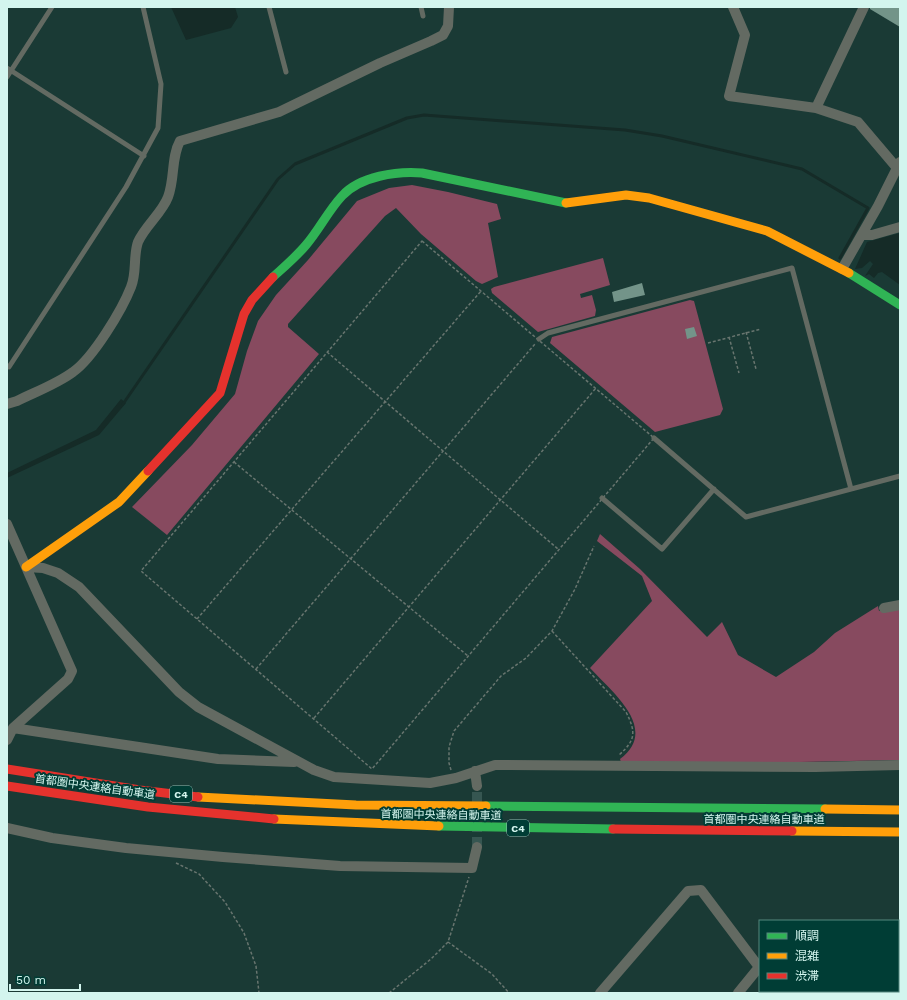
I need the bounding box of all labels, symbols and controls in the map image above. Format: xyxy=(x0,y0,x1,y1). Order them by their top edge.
street label: 首都圏中央連絡自動車道 xyxy=(34,772,156,802)
road number: C4 xyxy=(170,786,192,802)
street label: 首都圏中央連絡自動車道 xyxy=(380,807,502,823)
street label: 首都圏中央連絡自動車道 xyxy=(704,813,825,826)
road number: C4 xyxy=(507,820,529,836)
legend xyxy=(759,920,899,992)
text: 順調 xyxy=(795,929,819,943)
text: 混雑 xyxy=(795,949,819,963)
scale bar xyxy=(10,966,80,992)
text: 渋滞 xyxy=(795,969,819,983)
text: 50 m xyxy=(16,973,46,987)

